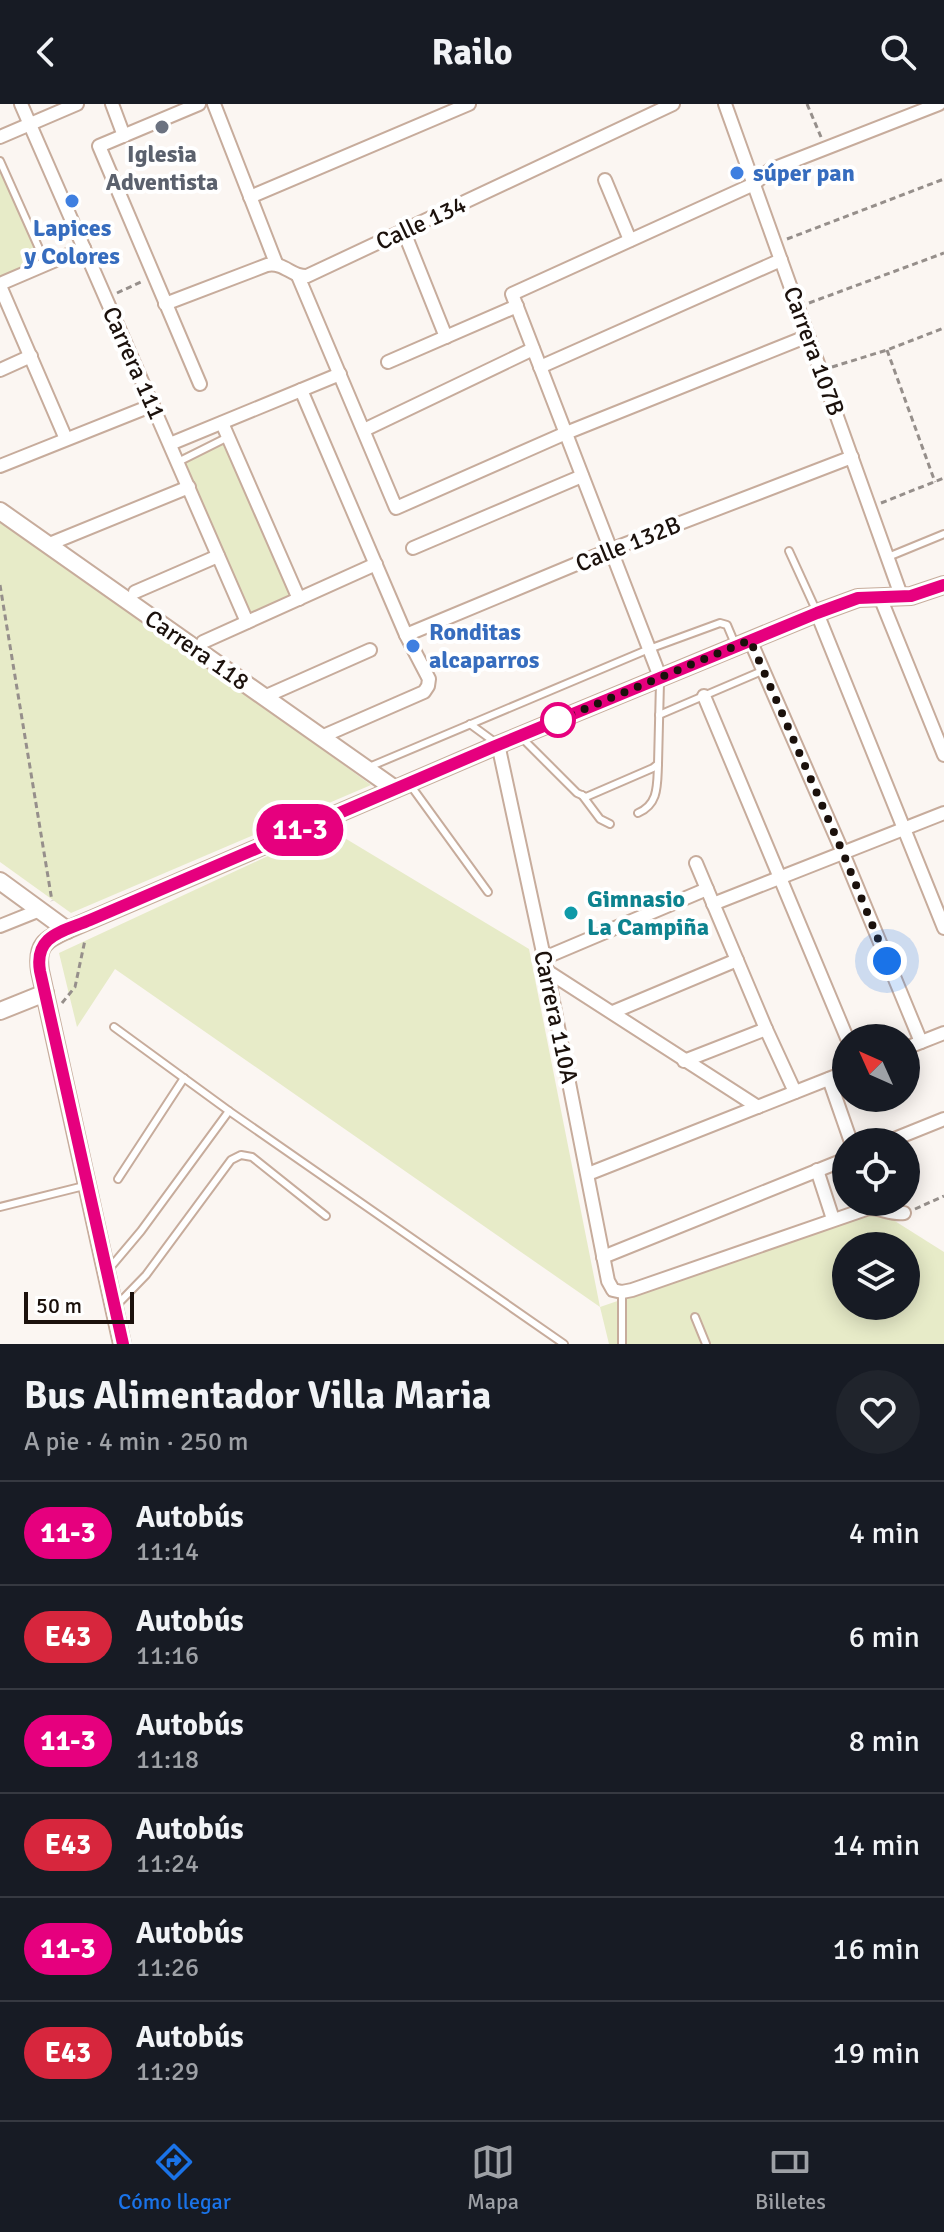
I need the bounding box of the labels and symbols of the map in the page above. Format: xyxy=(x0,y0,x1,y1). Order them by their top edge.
marker: Iglesia Adventista xyxy=(153,118,171,136)
place label: Iglesia Adventista xyxy=(106,139,218,197)
place label: súper pan xyxy=(753,158,855,188)
marker: súper pan xyxy=(728,164,746,182)
street label: Calle 134 xyxy=(371,189,471,257)
marker: Lapices y Colores xyxy=(63,192,81,210)
place label: Lapices y Colores xyxy=(23,213,120,271)
street label: Carrera 107B xyxy=(777,282,851,420)
street label: Carrera 111 xyxy=(96,302,172,424)
street label: Calle 132B xyxy=(571,509,685,579)
street label: Carrera 118 xyxy=(139,603,255,697)
place label: Ronditas alcaparros xyxy=(429,617,540,675)
marker: Ronditas alcaparros xyxy=(404,637,422,655)
unlabelled marker xyxy=(541,703,575,737)
line badge: 11-3 xyxy=(244,804,356,856)
place label: Gimnasio La Campiña xyxy=(587,884,709,942)
marker: Gimnasio La Campiña xyxy=(562,904,580,922)
your location xyxy=(867,941,907,981)
street label: Carrera 110A xyxy=(527,948,585,1087)
north arrow xyxy=(832,1024,920,1112)
scale bar xyxy=(24,1288,134,1324)

